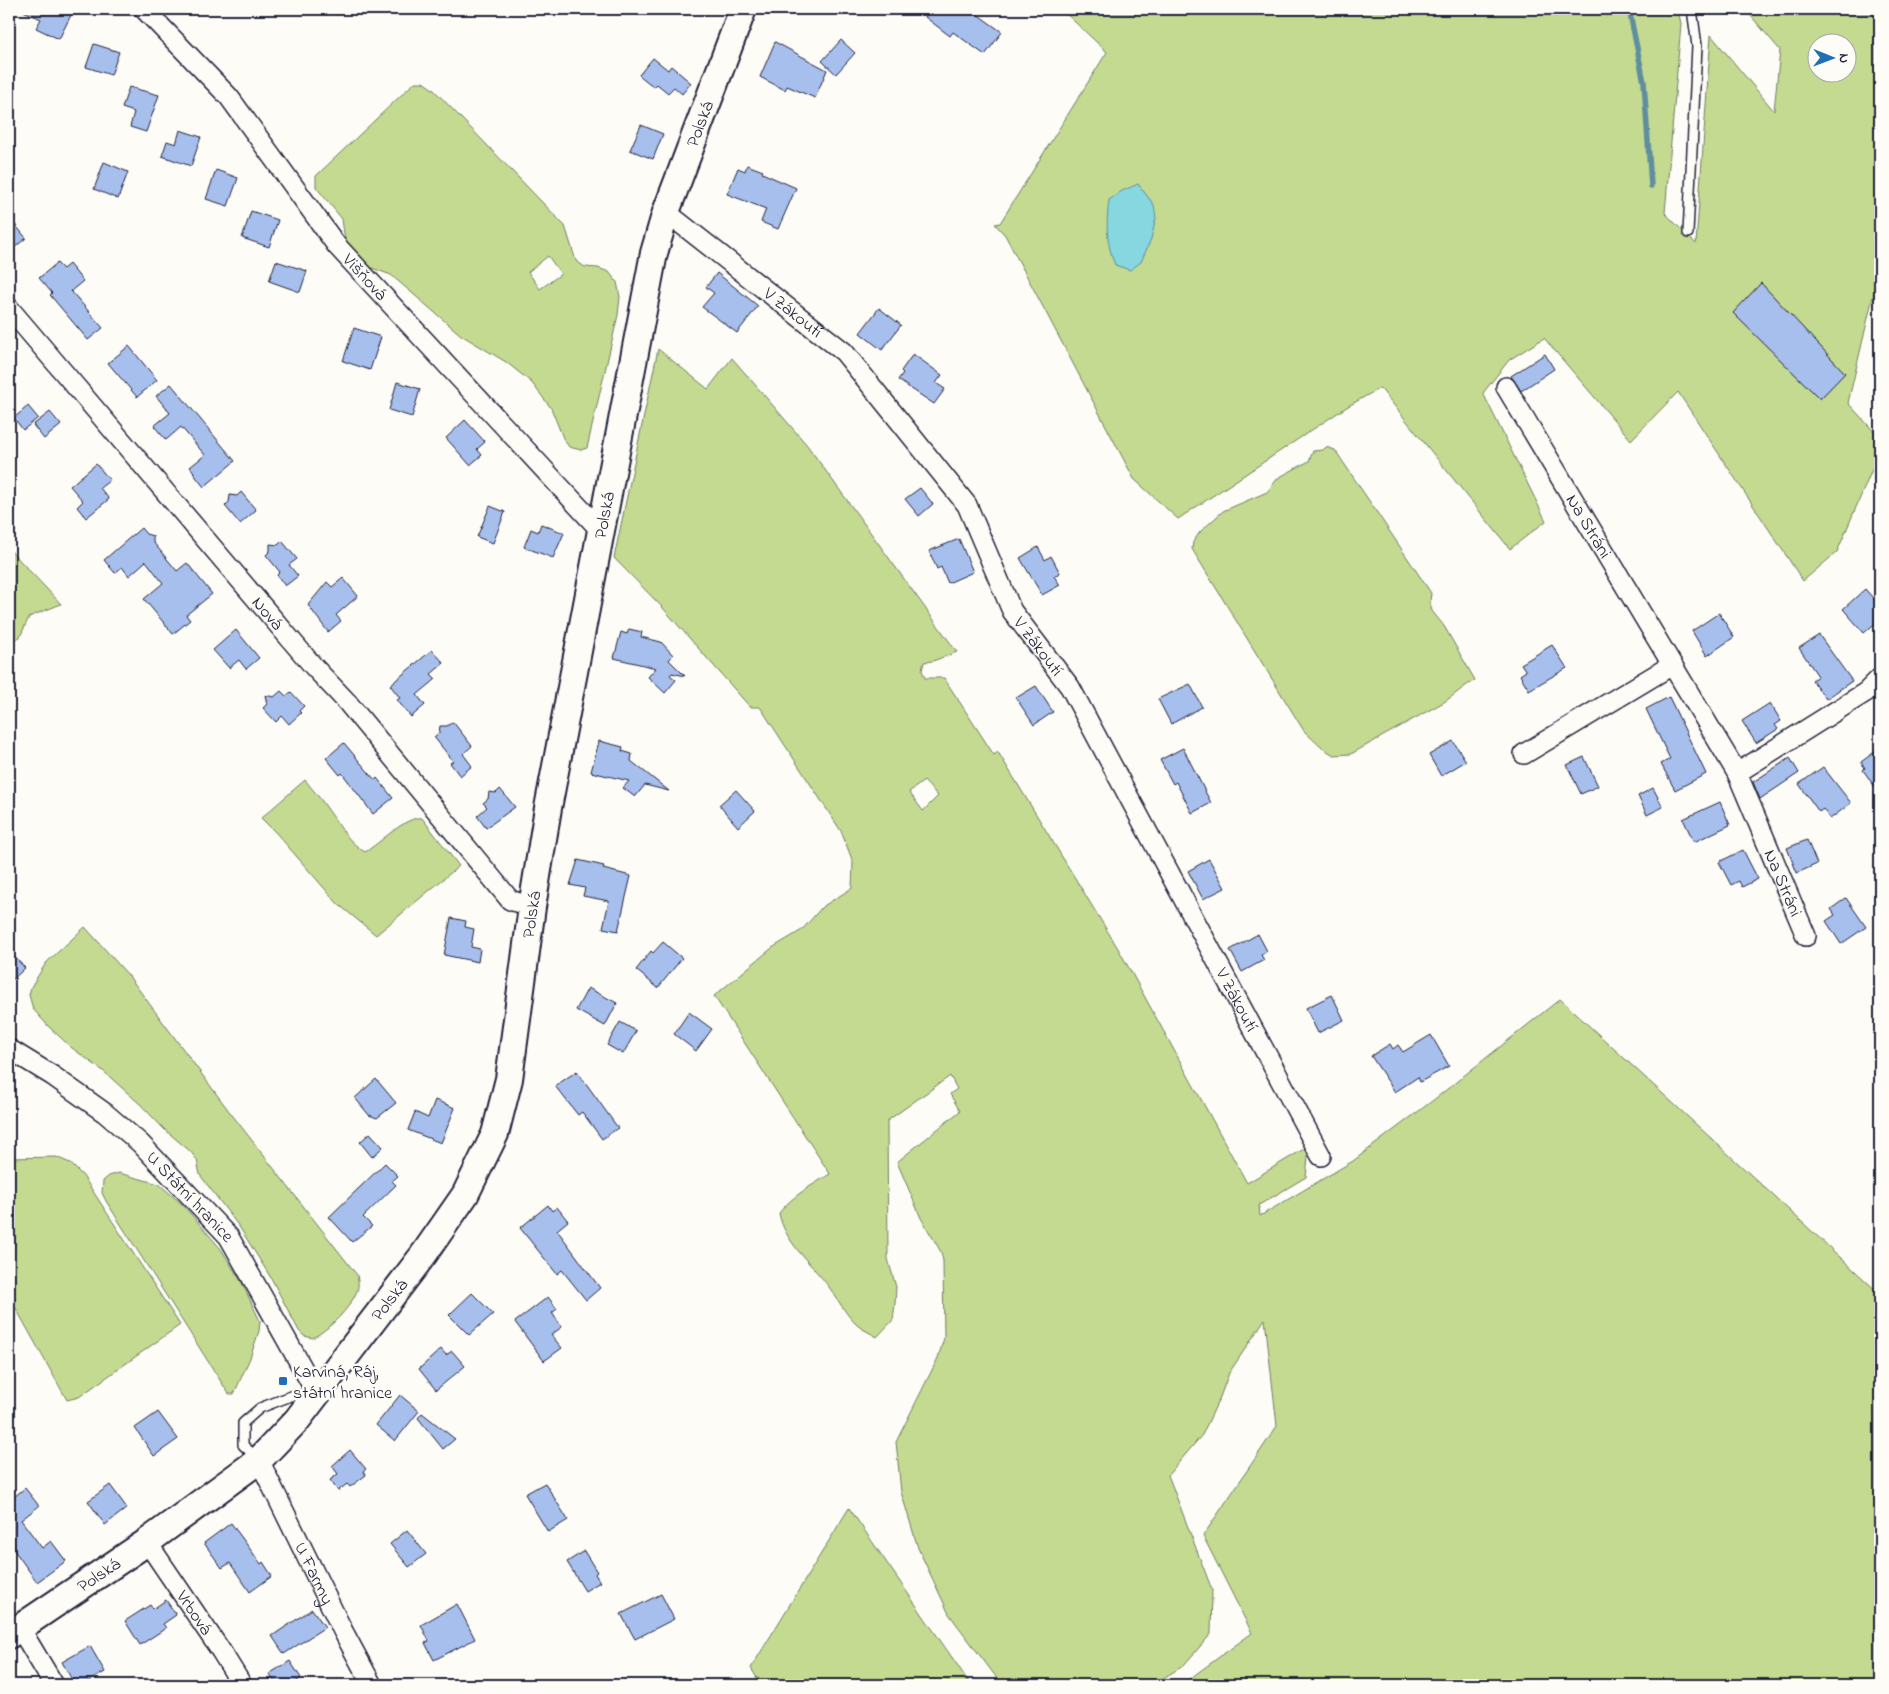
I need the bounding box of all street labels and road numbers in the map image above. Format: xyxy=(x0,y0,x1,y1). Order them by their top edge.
street label: Polská xyxy=(681,98,722,151)
street label: Višňová xyxy=(335,248,392,307)
street label: V Zákoutí xyxy=(756,282,827,345)
street label: Polská xyxy=(589,490,623,541)
street label: Na Stráni xyxy=(1558,490,1617,564)
street label: Nová xyxy=(244,591,289,637)
street label: V Zákoutí xyxy=(1005,611,1068,683)
street label: Na Stráni xyxy=(1756,846,1807,921)
street label: Polská xyxy=(517,889,549,940)
street label: V Zákoutí xyxy=(1207,963,1263,1037)
street label: U Státní hranice xyxy=(139,1146,239,1250)
street label: Polská xyxy=(366,1274,415,1328)
street label: U Farmy xyxy=(286,1538,339,1610)
street label: Polská xyxy=(73,1552,127,1600)
street label: Vrbová xyxy=(168,1585,218,1641)

